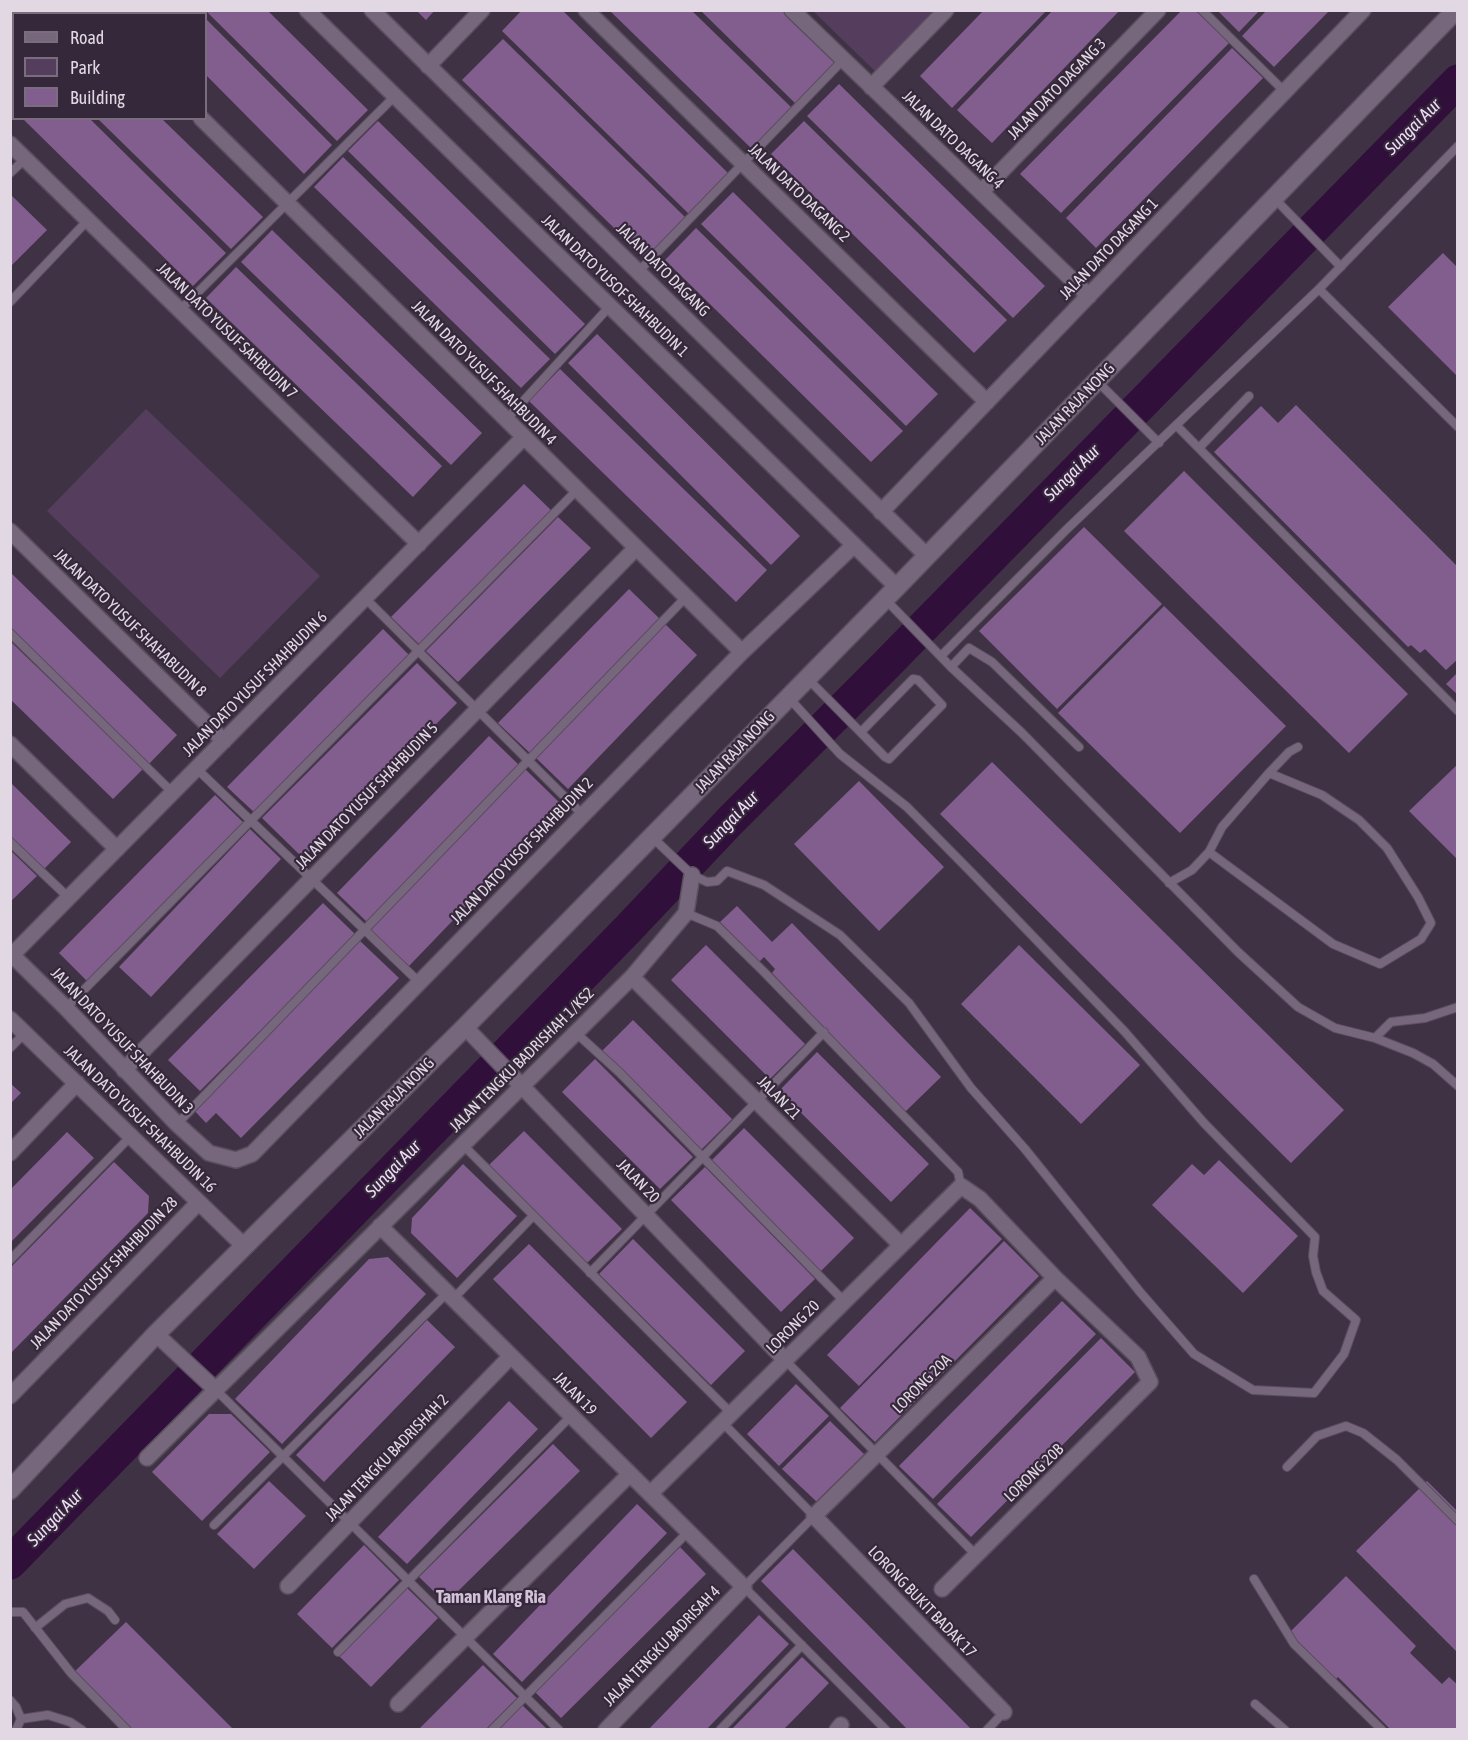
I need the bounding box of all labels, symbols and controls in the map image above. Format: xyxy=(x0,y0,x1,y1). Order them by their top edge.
legend xyxy=(12,12,207,120)
text: Road xyxy=(70,27,104,48)
street label: JALAN DATO DAGANG 3 xyxy=(1004,34,1110,144)
text: Park xyxy=(70,57,100,78)
text: Building xyxy=(70,87,125,108)
street label: JALAN DATO DAGANG 4 xyxy=(898,87,1008,193)
water label: Sungai Aur xyxy=(1380,94,1446,160)
street label: JALAN DATO DAGANG 2 xyxy=(744,140,854,246)
street label: JALAN DATO DAGANG 1 xyxy=(1056,194,1162,304)
street label: JALAN DATO YUSOF SHAHBUDIN 1 xyxy=(538,211,692,361)
street label: JALAN DATO DAGANG xyxy=(612,219,714,321)
street label: JALAN DATO YUSUF SAHBUDIN 7 xyxy=(153,259,301,403)
street label: JALAN DATO YUSUF SHAHBUDIN 4 xyxy=(408,297,560,449)
street label: JALAN RAJA NONG xyxy=(1031,359,1119,449)
water label: Sungai Aur xyxy=(1039,440,1105,506)
street label: JALAN DATO YUSUF SHAHABUDIN 8 xyxy=(50,545,210,701)
street label: JALAN DATO YUSUF SHAHBUDIN 6 xyxy=(179,608,331,760)
street label: JALAN RAJA NONG xyxy=(691,707,779,797)
street label: JALAN DATO YUSUF SHAHBUDIN 5 xyxy=(292,719,442,873)
street label: JALAN DATO YUSOF SHAHBUDIN 2 xyxy=(447,774,597,928)
water label: Sungai Aur xyxy=(699,787,763,853)
street label: JALAN DATO YUSUF SHAHBUDIN 3 xyxy=(47,964,197,1118)
street label: JALAN TENGKU BADRISHAH 1/KS2 xyxy=(446,984,598,1136)
street label: JALAN DATO YUSUF SHAHBUDIN 16 xyxy=(60,1041,220,1197)
street label: JALAN RAJA NONG xyxy=(350,1054,438,1142)
street label: JALAN 21 xyxy=(753,1072,805,1124)
water label: Sungai Aur xyxy=(361,1136,425,1202)
street label: JALAN 20 xyxy=(612,1155,664,1207)
street label: JALAN DATO YUSUF SHAHBUDIN 28 xyxy=(26,1193,182,1353)
street label: LORONG 20 xyxy=(762,1296,824,1358)
street label: LORONG 20A xyxy=(889,1351,955,1417)
street label: JALAN 19 xyxy=(549,1368,601,1420)
street label: JALAN TENGKU BADRISHAH 2 xyxy=(321,1390,453,1526)
street label: LORONG 20B xyxy=(1000,1440,1068,1506)
water label: Sungai Aur xyxy=(23,1485,87,1551)
street label: LORONG BUKIT BADAK 17 xyxy=(864,1542,980,1662)
street label: JALAN TENGKU BADRISAH 4 xyxy=(600,1582,724,1710)
district label: Taman Klang Ria xyxy=(436,1586,546,1608)

